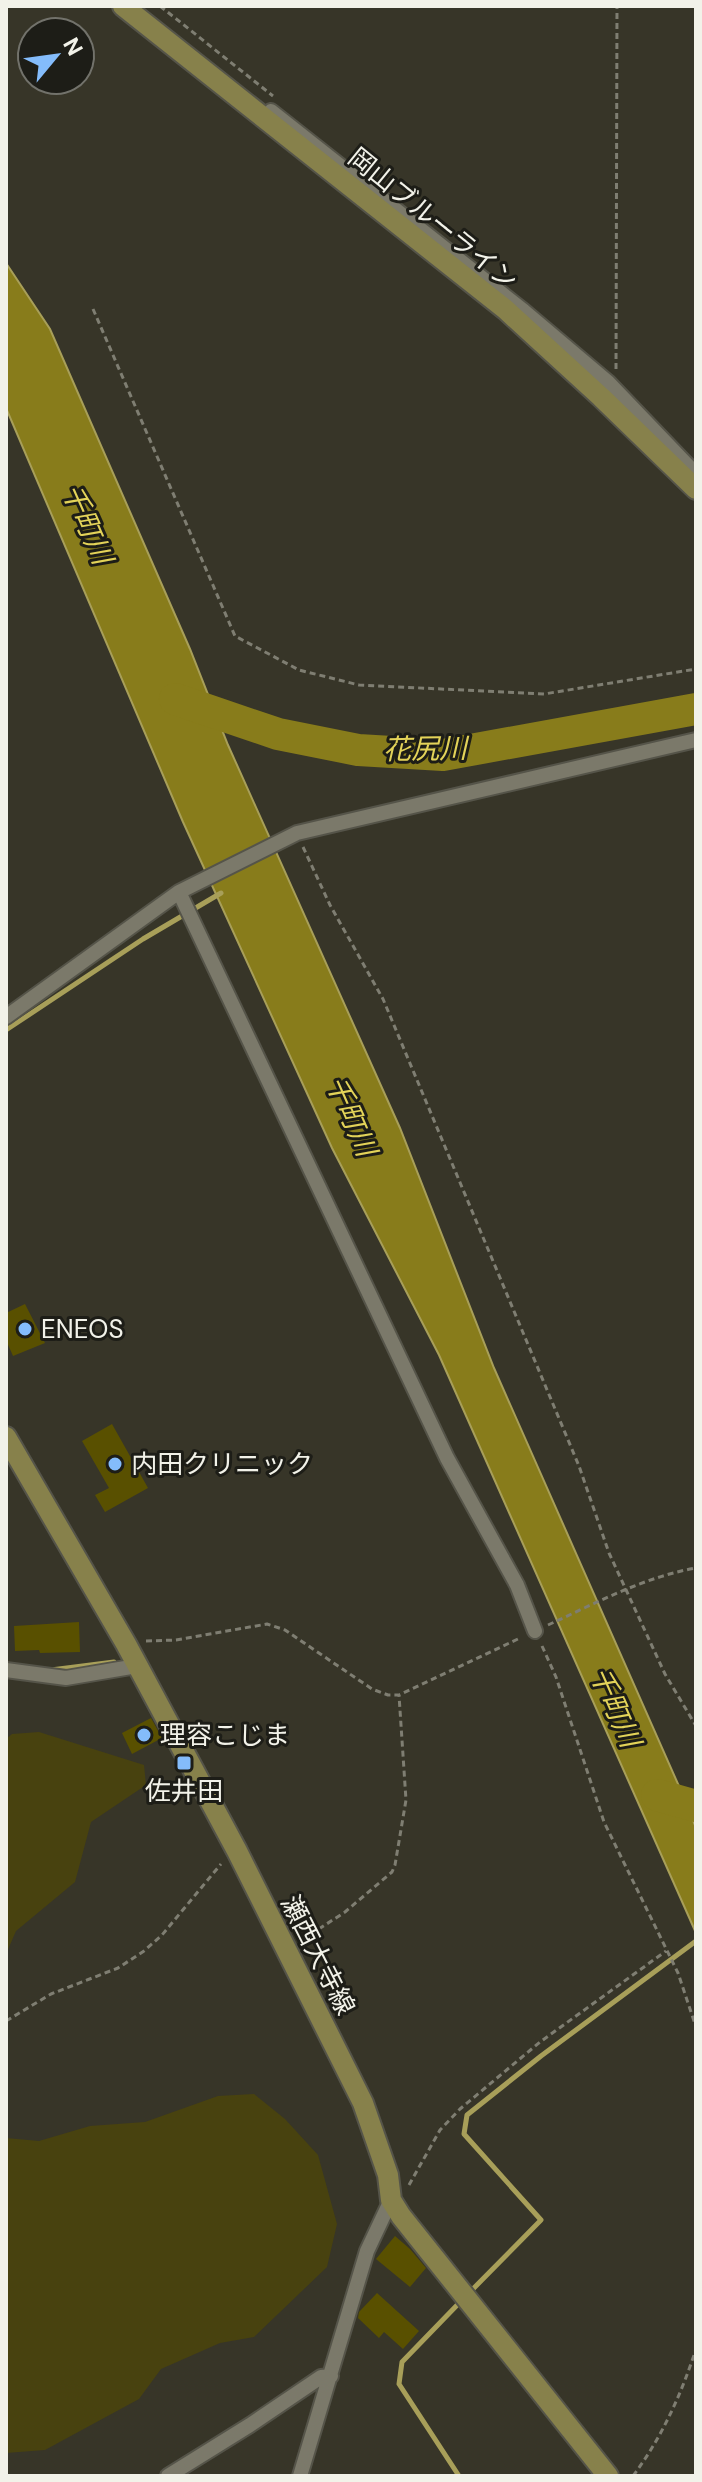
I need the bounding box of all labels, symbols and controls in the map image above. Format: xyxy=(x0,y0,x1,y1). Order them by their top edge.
north arrow xyxy=(16,16,96,96)
text: N xyxy=(56,32,90,61)
street label: 岡山ブルーライン xyxy=(341,140,525,298)
water label: 千町川 xyxy=(53,478,122,573)
water label: 花尻川 xyxy=(383,730,470,768)
water label: 千町川 xyxy=(317,1070,386,1165)
place label: ENEOS xyxy=(41,1312,124,1346)
marker: ENEOS xyxy=(16,1320,34,1338)
place label: 内田クリニック xyxy=(131,1447,313,1481)
marker: 内田クリニック xyxy=(106,1455,124,1473)
water label: 千町川 xyxy=(581,1661,650,1756)
place label: 理容こじま xyxy=(160,1718,290,1752)
marker: 理容こじま xyxy=(135,1726,153,1744)
marker: 佐井田 xyxy=(175,1754,193,1772)
place label: 佐井田 xyxy=(145,1774,223,1808)
street label: 瀬西大寺線 xyxy=(273,1889,363,2021)

